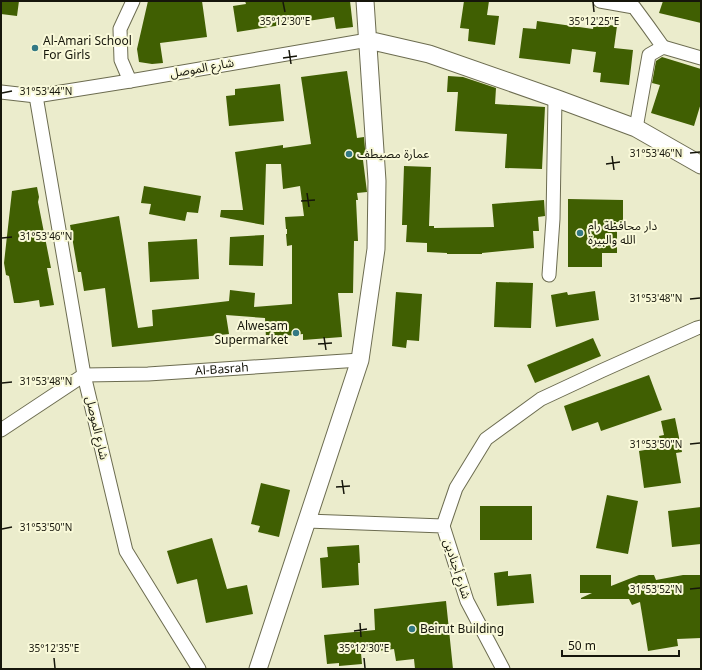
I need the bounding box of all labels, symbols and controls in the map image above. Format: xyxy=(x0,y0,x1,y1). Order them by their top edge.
text: 35°12'30"E xyxy=(260,14,310,28)
text: 35°12'25"E xyxy=(569,14,619,28)
place label: Al-Amari School For Girls xyxy=(43,32,132,63)
marker: Al-Amari School For Girls xyxy=(30,43,40,53)
street label: شارع الموصل xyxy=(169,54,235,82)
text: 31°53'44"N xyxy=(20,84,72,98)
place label: عمارة مصيطف xyxy=(357,145,429,162)
text: 31°53'46"N xyxy=(630,146,682,160)
marker: عمارة مصيطف xyxy=(344,149,354,159)
place label: دار محافظة رام الله والبيرة xyxy=(588,217,657,248)
marker: دار محافظة رام الله والبيرة xyxy=(575,228,585,238)
text: 31°53'46"N xyxy=(20,229,72,243)
text: 31°53'48"N xyxy=(630,291,682,305)
place label: Alwesam Supermarket xyxy=(214,317,289,348)
marker: Alwesam Supermarket xyxy=(291,328,301,338)
street label: Al-Basrah xyxy=(194,358,249,379)
text: 31°53'48"N xyxy=(20,374,72,388)
street label: شارع الموصل xyxy=(81,394,113,462)
text: 31°53'50"N xyxy=(630,437,682,451)
text: 31°53'50"N xyxy=(20,520,72,534)
street label: شارع أجنادين xyxy=(439,537,475,601)
text: 31°53'52"N xyxy=(630,582,682,596)
place label: Beirut Building xyxy=(420,620,504,637)
marker: Beirut Building xyxy=(407,624,417,634)
scale bar xyxy=(562,632,679,658)
text: 50 m xyxy=(568,637,596,654)
text: 35°12'35"E xyxy=(29,641,79,655)
text: 35°12'30"E xyxy=(339,641,389,655)

